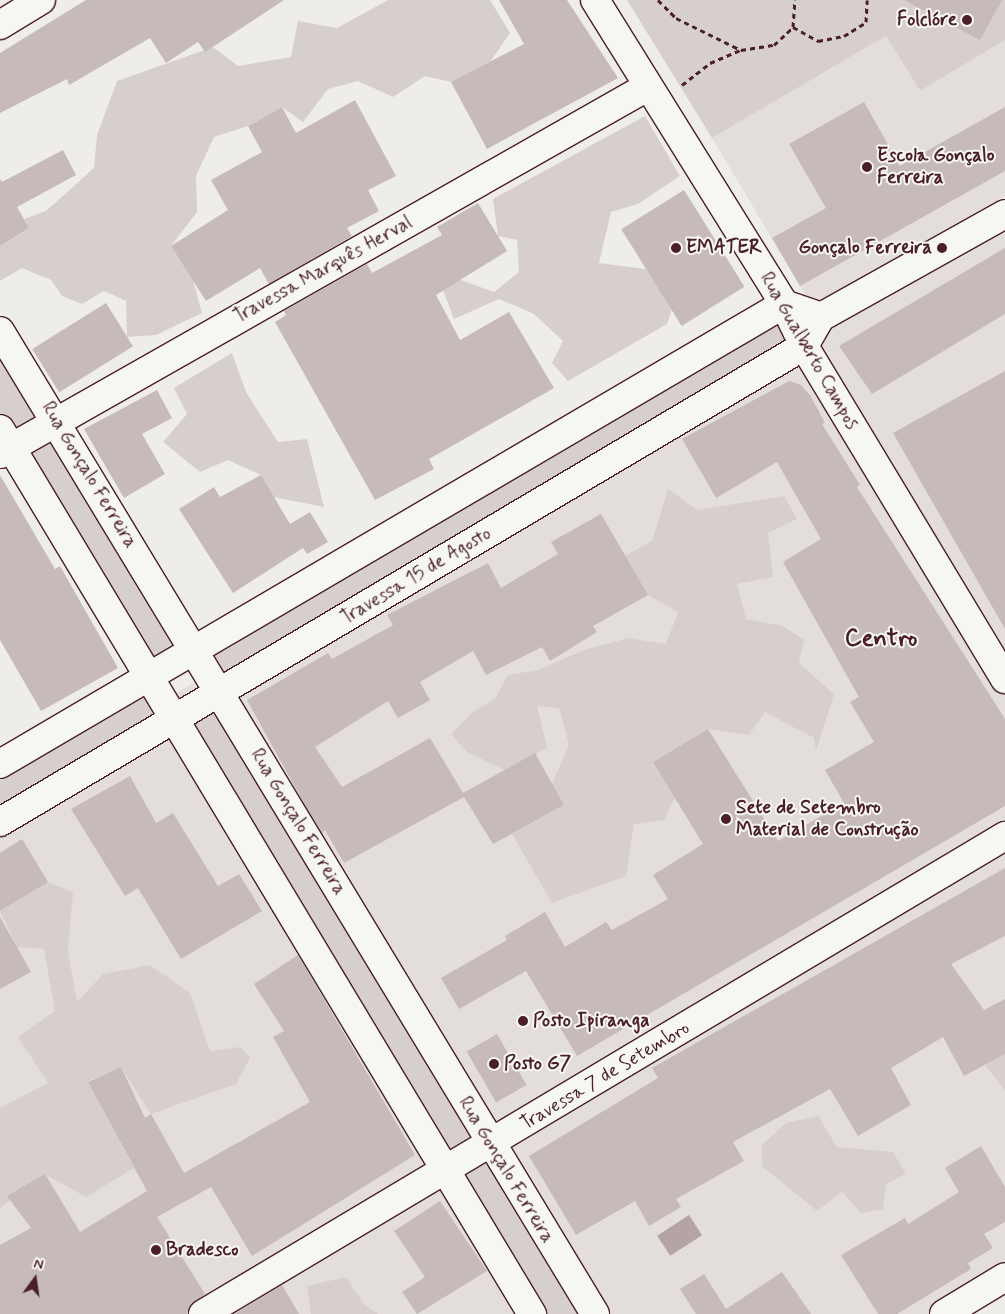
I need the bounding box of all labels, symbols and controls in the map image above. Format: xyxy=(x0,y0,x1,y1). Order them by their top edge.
place label: Folclóre xyxy=(897,9,957,31)
marker: Folclóre xyxy=(961,14,973,26)
place label: Escola Gonçalo Ferreira xyxy=(877,145,995,189)
marker: Escola Gonçalo Ferreira xyxy=(861,161,873,173)
street label: Travessa Marquês Herval xyxy=(229,211,417,329)
place label: EMATER xyxy=(686,237,762,259)
place label: Gonçalo Ferreira xyxy=(799,237,932,259)
marker: EMATER xyxy=(670,242,682,254)
marker: Gonçalo Ferreira xyxy=(936,242,948,254)
street label: Rua Gualberto Campos xyxy=(754,267,864,435)
street label: Rua Gonçalo Ferreira xyxy=(36,398,142,552)
street label: Travessa 15 de Agosto xyxy=(336,522,496,630)
district label: Centro xyxy=(845,625,917,653)
street label: Rua Gonçalo Ferreira xyxy=(245,745,351,899)
place label: Sete de Setembro Material de Construção xyxy=(736,797,922,841)
marker: Sete de Setembro Material de Construção xyxy=(720,813,732,825)
place label: Posto Ipiranga xyxy=(533,1010,650,1032)
marker: Posto Ipiranga xyxy=(517,1015,529,1027)
street label: Travessa 7 de Setembro xyxy=(515,1016,695,1136)
place label: Posto G7 xyxy=(504,1053,571,1075)
marker: Posto G7 xyxy=(488,1058,500,1070)
street label: Rua Gonçalo Ferreira xyxy=(453,1093,559,1247)
place label: Bradesco xyxy=(166,1239,239,1261)
marker: Bradesco xyxy=(150,1244,162,1256)
north arrow xyxy=(10,1254,60,1304)
text: N xyxy=(32,1255,45,1274)

